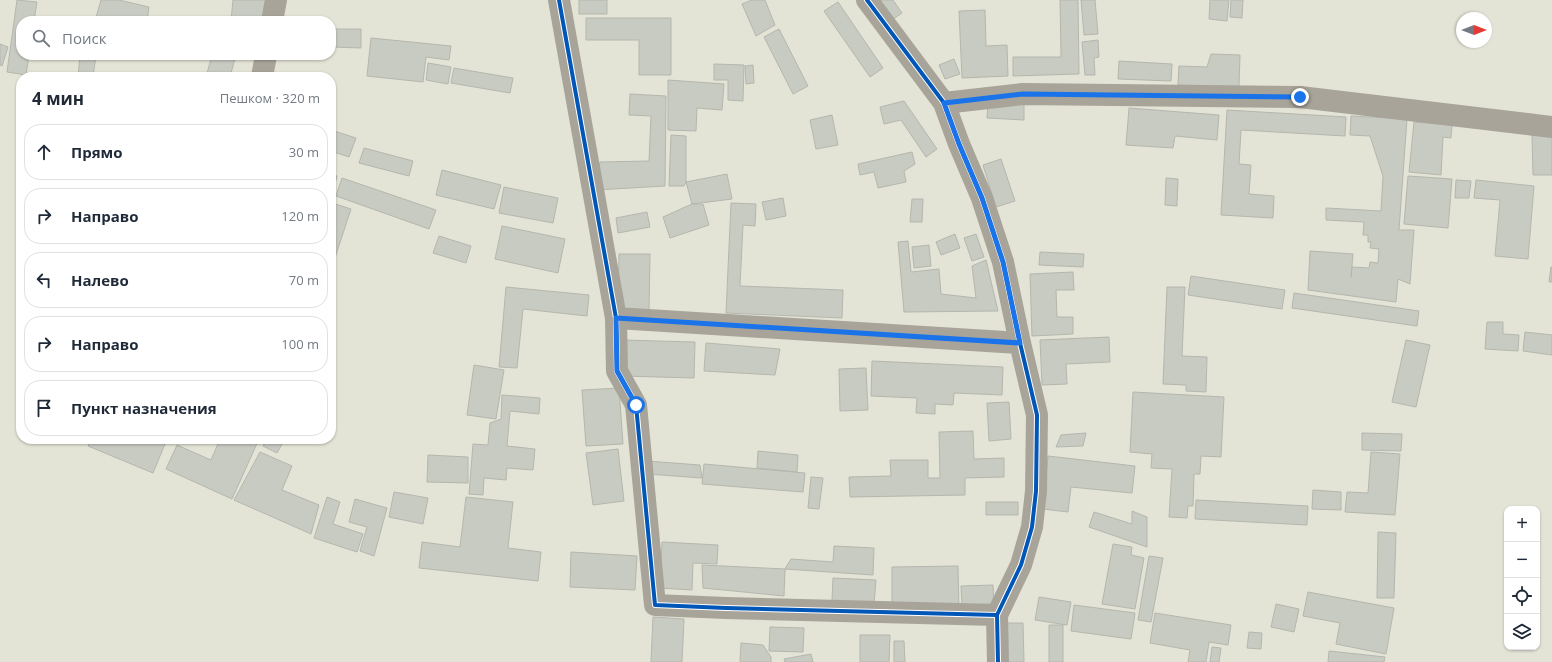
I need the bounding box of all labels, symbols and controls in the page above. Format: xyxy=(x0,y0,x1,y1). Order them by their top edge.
north arrow xyxy=(1456,12,1492,48)
search box xyxy=(16,16,336,60)
icon: search xyxy=(30,27,52,49)
text: Поиск xyxy=(62,28,106,48)
text: 4 мин xyxy=(32,87,84,110)
route end xyxy=(1291,88,1309,106)
text: Пешком · 320 m xyxy=(220,89,320,107)
icon: ahead xyxy=(33,141,55,163)
text: Прямо xyxy=(71,142,123,162)
text: 30 m xyxy=(289,143,319,161)
icon: right xyxy=(33,205,55,227)
text: Направо xyxy=(71,206,139,226)
text: 120 m xyxy=(281,207,319,225)
icon: left xyxy=(33,269,55,291)
text: Налево xyxy=(71,270,129,290)
text: 70 m xyxy=(289,271,319,289)
icon: right xyxy=(33,333,55,355)
text: Направо xyxy=(71,334,139,354)
text: 100 m xyxy=(281,335,319,353)
route start xyxy=(627,396,645,414)
icon: arrive xyxy=(33,397,55,419)
text: Пункт назначения xyxy=(71,398,217,418)
map controls xyxy=(1504,506,1540,650)
button: + xyxy=(1504,506,1540,542)
button: − xyxy=(1504,542,1540,578)
button: locate xyxy=(1504,578,1540,614)
button: layers xyxy=(1504,614,1540,650)

